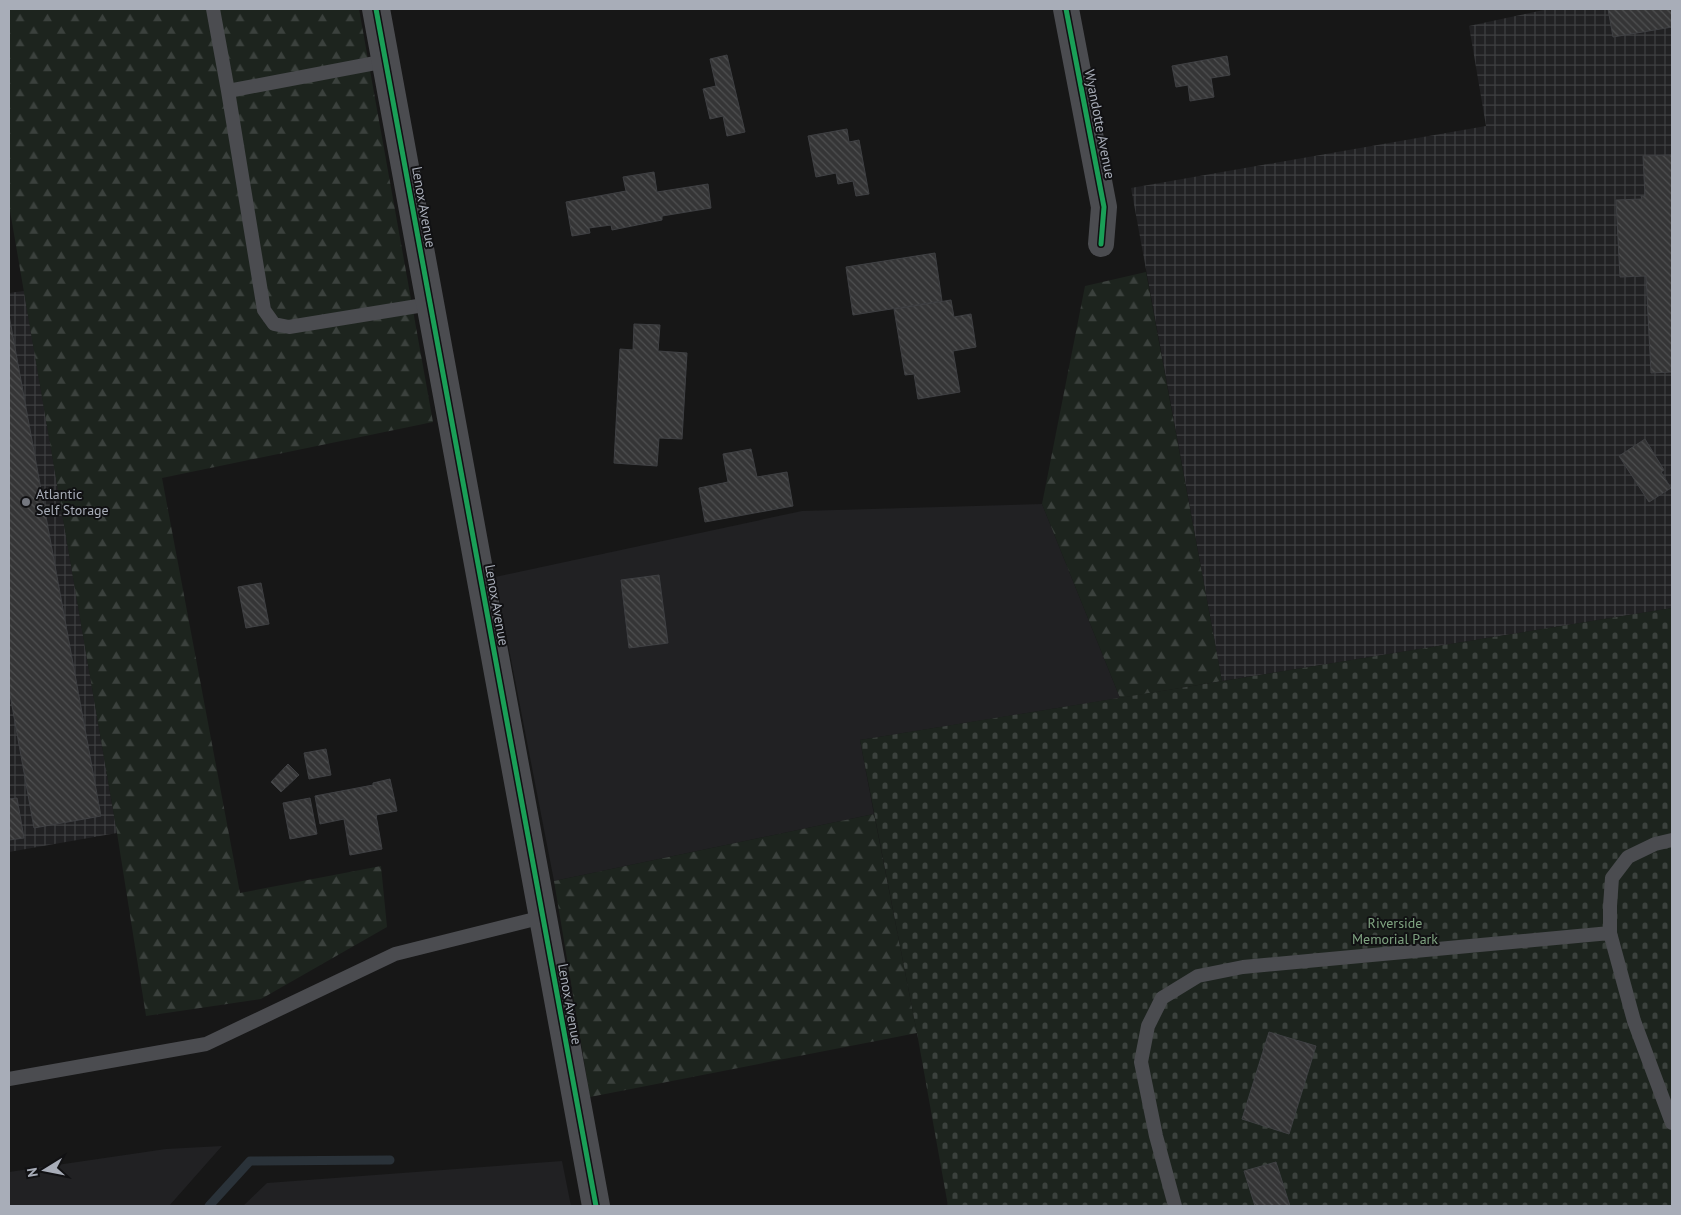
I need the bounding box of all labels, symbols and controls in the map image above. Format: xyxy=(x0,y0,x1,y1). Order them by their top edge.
street label: Wyandotte Avenue xyxy=(1081,68,1119,180)
street label: Lenox Avenue xyxy=(408,165,440,249)
place label: Atlantic Self Storage xyxy=(36,485,109,519)
marker: Atlantic Self Storage xyxy=(20,496,32,508)
street label: Lenox Avenue xyxy=(481,563,513,647)
park label: Riverside Memorial Park xyxy=(1352,914,1438,948)
street label: Lenox Avenue xyxy=(554,962,586,1046)
north arrow xyxy=(20,1145,70,1195)
text: N xyxy=(23,1166,42,1178)

